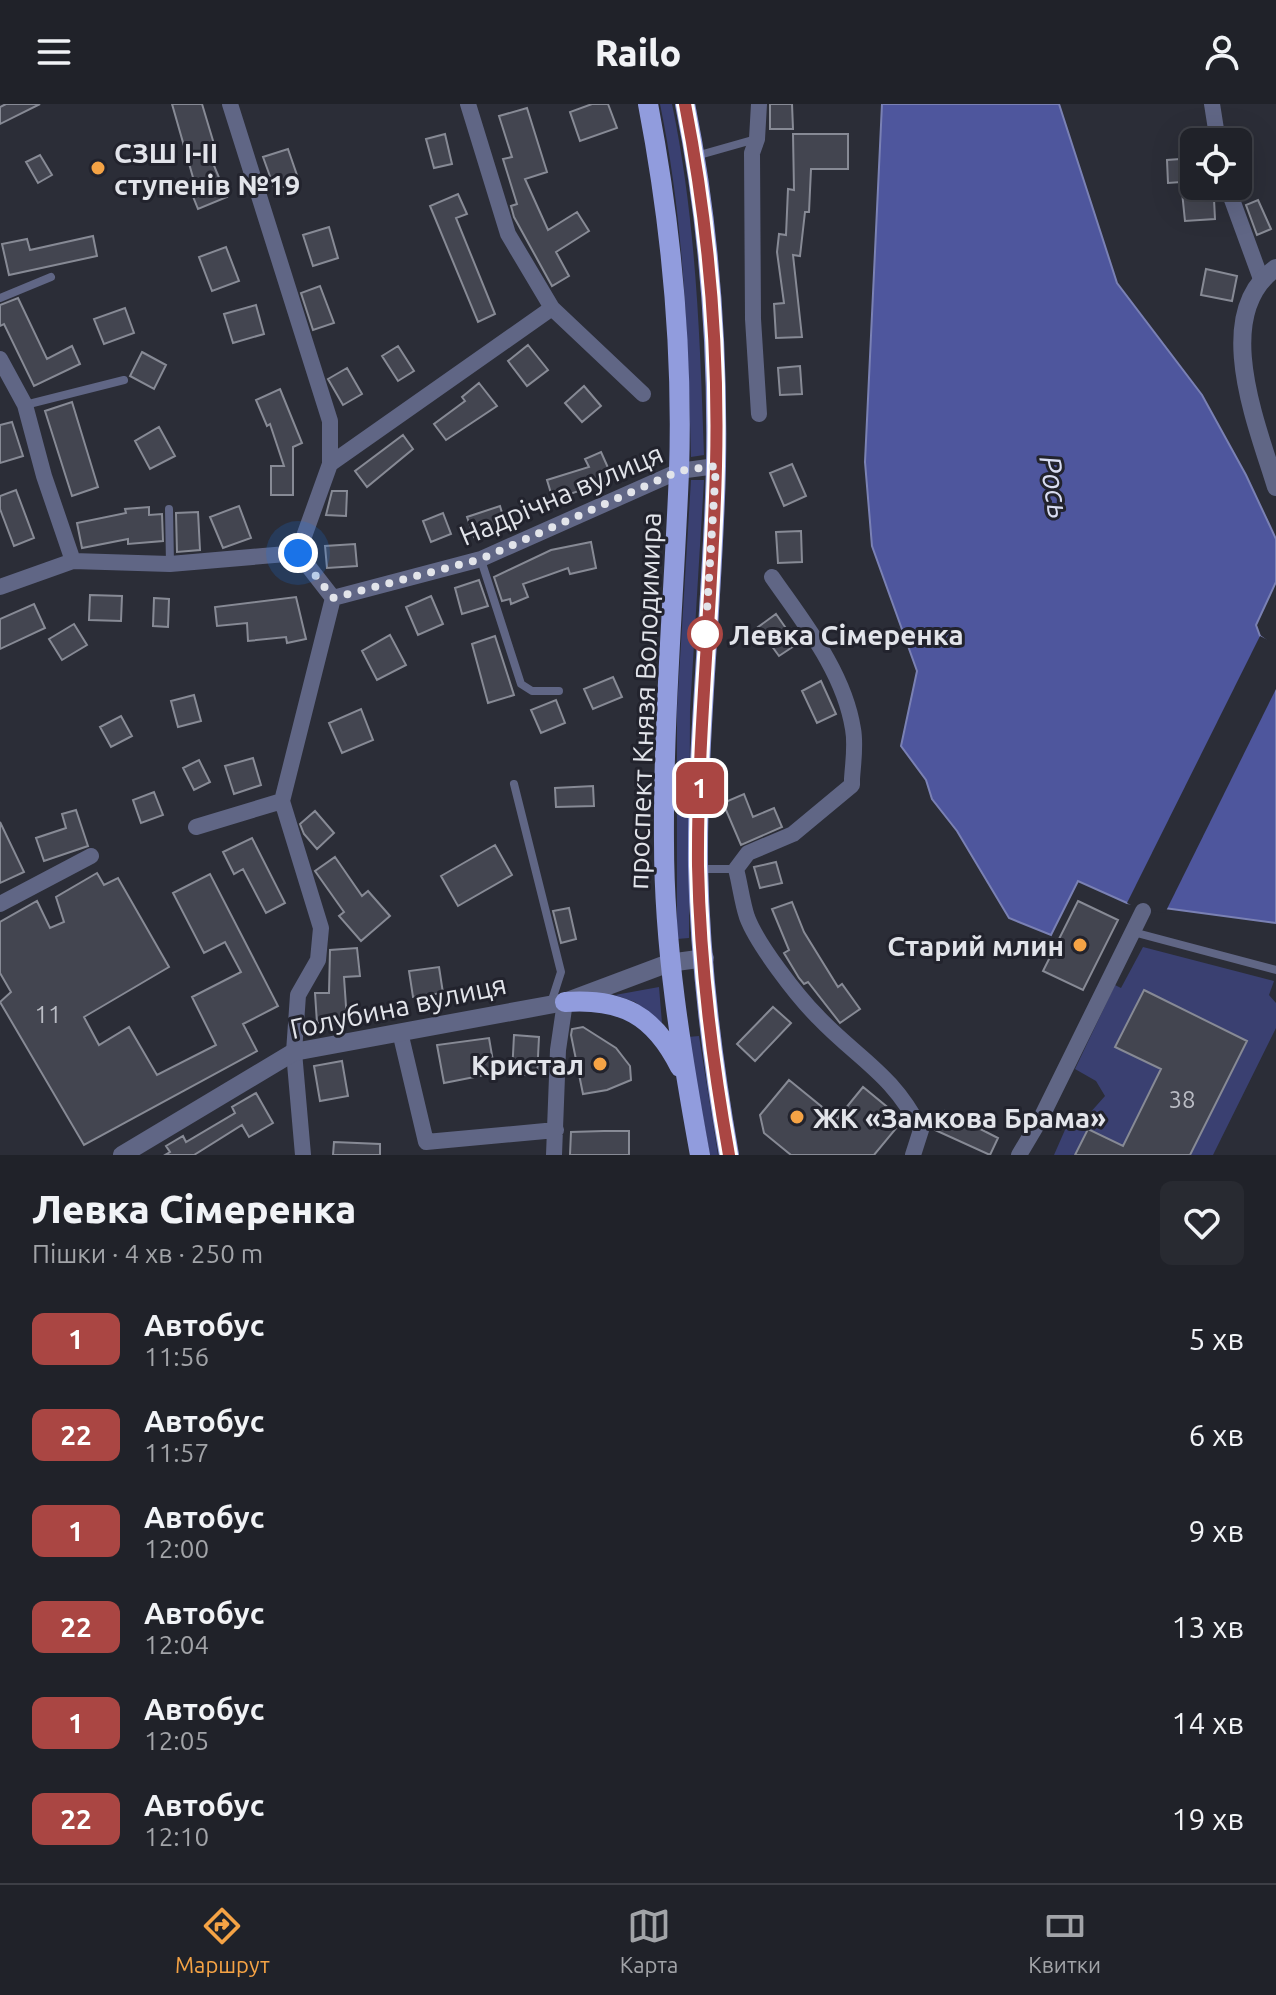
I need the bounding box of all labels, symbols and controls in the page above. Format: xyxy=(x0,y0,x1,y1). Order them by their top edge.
icon: menu xyxy=(32,30,76,74)
icon: person xyxy=(1200,30,1244,74)
text: Railo xyxy=(595,32,681,73)
map controls xyxy=(1180,128,1252,200)
button: locate xyxy=(1180,128,1252,200)
place label: СЗШ I-II ступенів №19 xyxy=(114,137,300,200)
marker: СЗШ I-II ступенів №19 xyxy=(89,159,107,177)
street label: Надрічна вулиця xyxy=(455,437,667,551)
water label: Рось xyxy=(1033,453,1077,521)
street label: проспект Князя Володимира xyxy=(622,512,666,890)
your location xyxy=(278,533,318,573)
marker: Левка Сімеренка xyxy=(688,617,722,651)
place label: Левка Сімеренка xyxy=(729,619,964,650)
line badge: 1 xyxy=(674,762,726,814)
text: 1 xyxy=(692,772,708,803)
place label: Старий млин xyxy=(887,930,1064,961)
marker: Старий млин xyxy=(1071,936,1089,954)
street label: Голубина вулиця xyxy=(287,968,509,1044)
house number: 11 xyxy=(34,1001,62,1028)
place label: Кристал xyxy=(471,1049,584,1080)
marker: Кристал xyxy=(591,1055,609,1073)
house number: 38 xyxy=(1168,1086,1196,1113)
place label: ЖК «Замкова Брама» xyxy=(813,1102,1106,1133)
marker: ЖК «Замкова Брама» xyxy=(788,1108,806,1126)
button: heart xyxy=(1160,1181,1244,1265)
text: Левка Сімеренка xyxy=(32,1188,356,1230)
text: Пішки · 4 хв · 250 m xyxy=(32,1239,263,1268)
text: Автобус xyxy=(144,1308,264,1342)
text: 5 хв xyxy=(1189,1322,1244,1356)
text: 1 xyxy=(68,1323,84,1354)
text: 11:56 xyxy=(144,1342,209,1371)
text: Автобус xyxy=(144,1404,264,1438)
text: 6 хв xyxy=(1189,1418,1244,1452)
text: 22 xyxy=(60,1419,92,1450)
text: 11:57 xyxy=(144,1438,209,1467)
text: Автобус xyxy=(144,1500,264,1534)
text: 9 хв xyxy=(1189,1514,1244,1548)
text: 1 xyxy=(68,1515,84,1546)
text: 12:00 xyxy=(144,1534,209,1563)
text: Автобус xyxy=(144,1596,264,1630)
text: 13 хв xyxy=(1172,1610,1244,1644)
text: 22 xyxy=(60,1611,92,1642)
text: 12:04 xyxy=(144,1630,209,1659)
text: Автобус xyxy=(144,1692,264,1726)
text: 14 хв xyxy=(1172,1706,1244,1740)
text: 1 xyxy=(68,1707,84,1738)
text: 12:05 xyxy=(144,1726,209,1755)
text: Автобус xyxy=(144,1788,264,1822)
text: 19 хв xyxy=(1172,1802,1244,1836)
text: 22 xyxy=(60,1803,92,1834)
text: 12:10 xyxy=(144,1822,209,1851)
tab: Маршрут xyxy=(175,1904,270,1977)
tab: Карта xyxy=(620,1904,678,1977)
tab: Квитки xyxy=(1028,1904,1101,1977)

